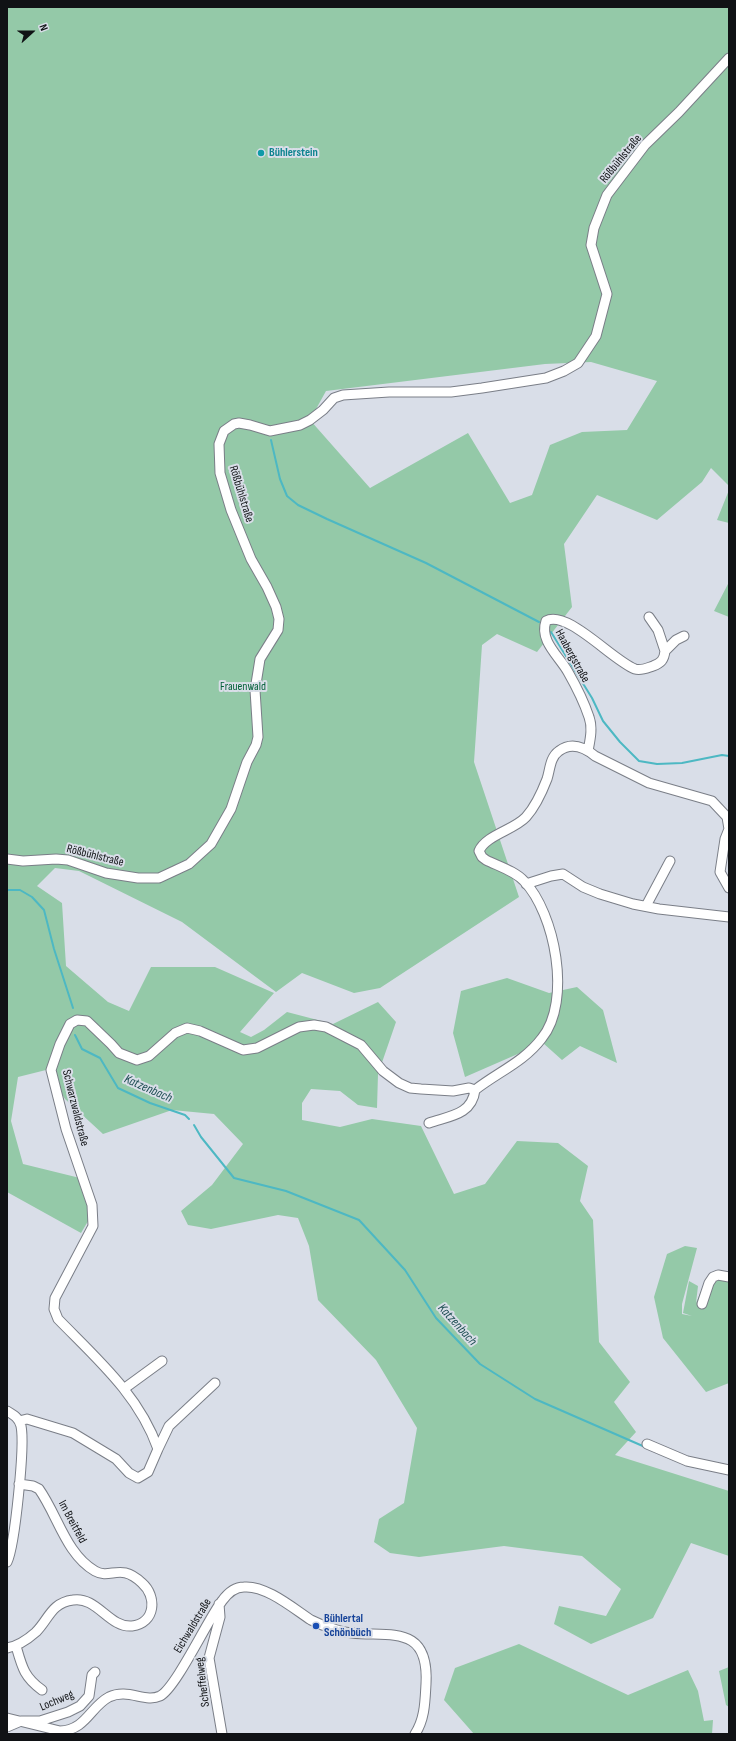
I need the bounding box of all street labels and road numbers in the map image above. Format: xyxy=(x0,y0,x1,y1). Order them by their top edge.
street label: Rößbühlstraße xyxy=(597,132,645,186)
street label: Rößbühlstraße xyxy=(226,464,256,524)
street label: Haabergstraße xyxy=(551,627,593,685)
street label: Rößbühlstraße xyxy=(65,842,125,870)
street label: Schwarzwaldstraße xyxy=(59,1068,91,1148)
street label: Im Breitfeld xyxy=(55,1498,89,1546)
street label: Eichwaldstraße xyxy=(171,1596,215,1656)
street label: Scheffelweg xyxy=(193,1656,213,1708)
street label: Lochweg xyxy=(38,1687,76,1715)

